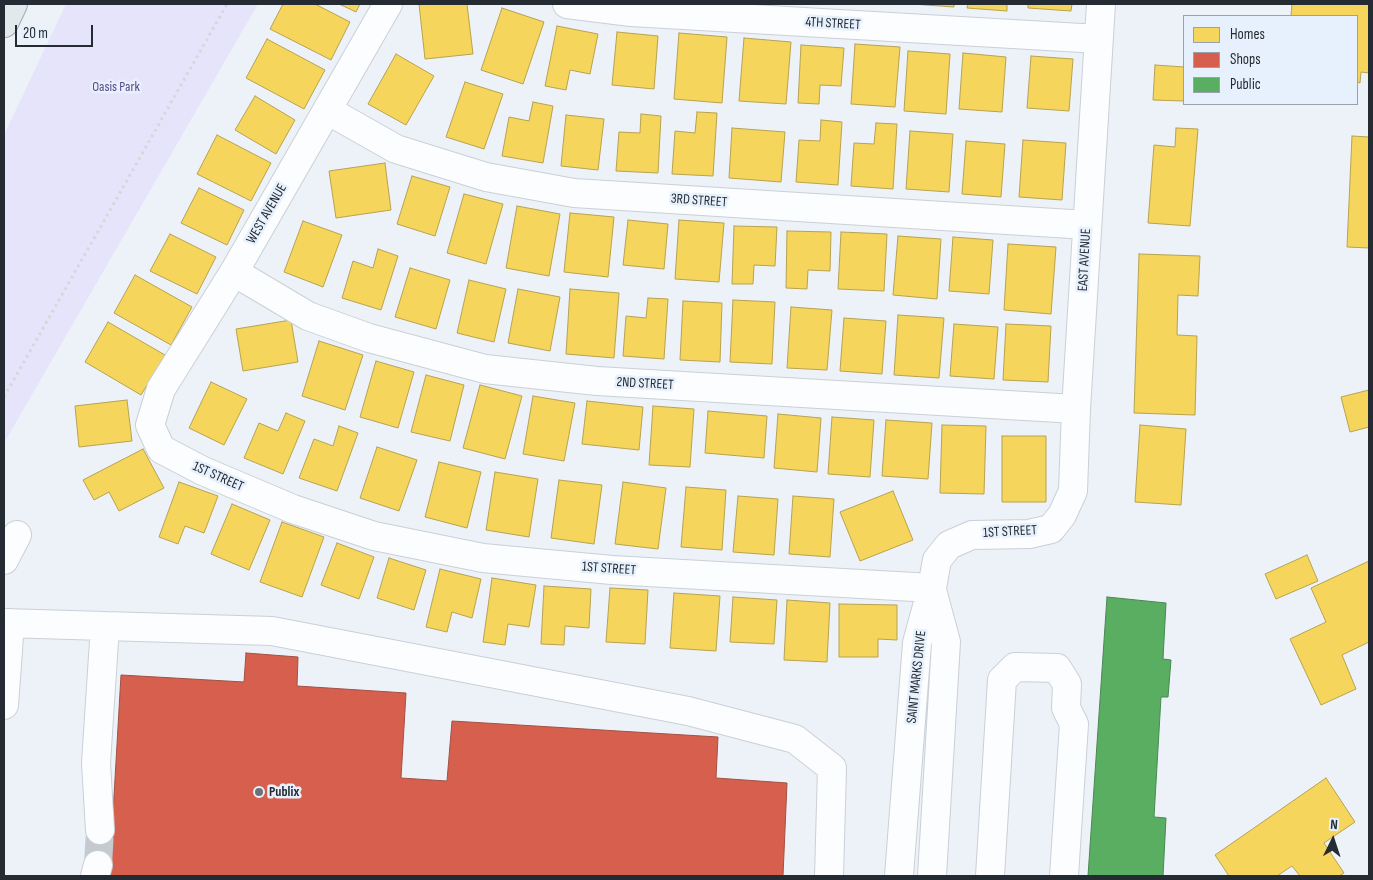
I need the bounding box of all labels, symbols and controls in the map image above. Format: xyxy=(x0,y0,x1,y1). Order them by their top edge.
street label: 4TH STREET xyxy=(805,14,861,34)
scale bar xyxy=(18,15,95,47)
legend xyxy=(1183,15,1358,105)
text: 20 m xyxy=(23,24,48,43)
text: Homes xyxy=(1230,25,1265,44)
text: Shops xyxy=(1230,50,1261,69)
text: Public xyxy=(1230,75,1261,94)
park label: Oasis Park xyxy=(92,79,140,95)
street label: WEST AVENUE xyxy=(243,181,291,247)
street label: 3RD STREET xyxy=(670,191,728,211)
street label: EAST AVENUE xyxy=(1075,228,1095,292)
street label: 2ND STREET xyxy=(616,374,674,394)
street label: 1ST STREET xyxy=(190,458,246,496)
street label: 1ST STREET xyxy=(983,522,1037,542)
street label: 1ST STREET xyxy=(581,559,637,579)
street label: SAINT MARKS DRIVE xyxy=(904,630,930,724)
place label: Publix xyxy=(269,784,299,800)
marker: Publix xyxy=(253,786,265,798)
north arrow xyxy=(1308,815,1358,865)
text: N xyxy=(1330,816,1338,833)

